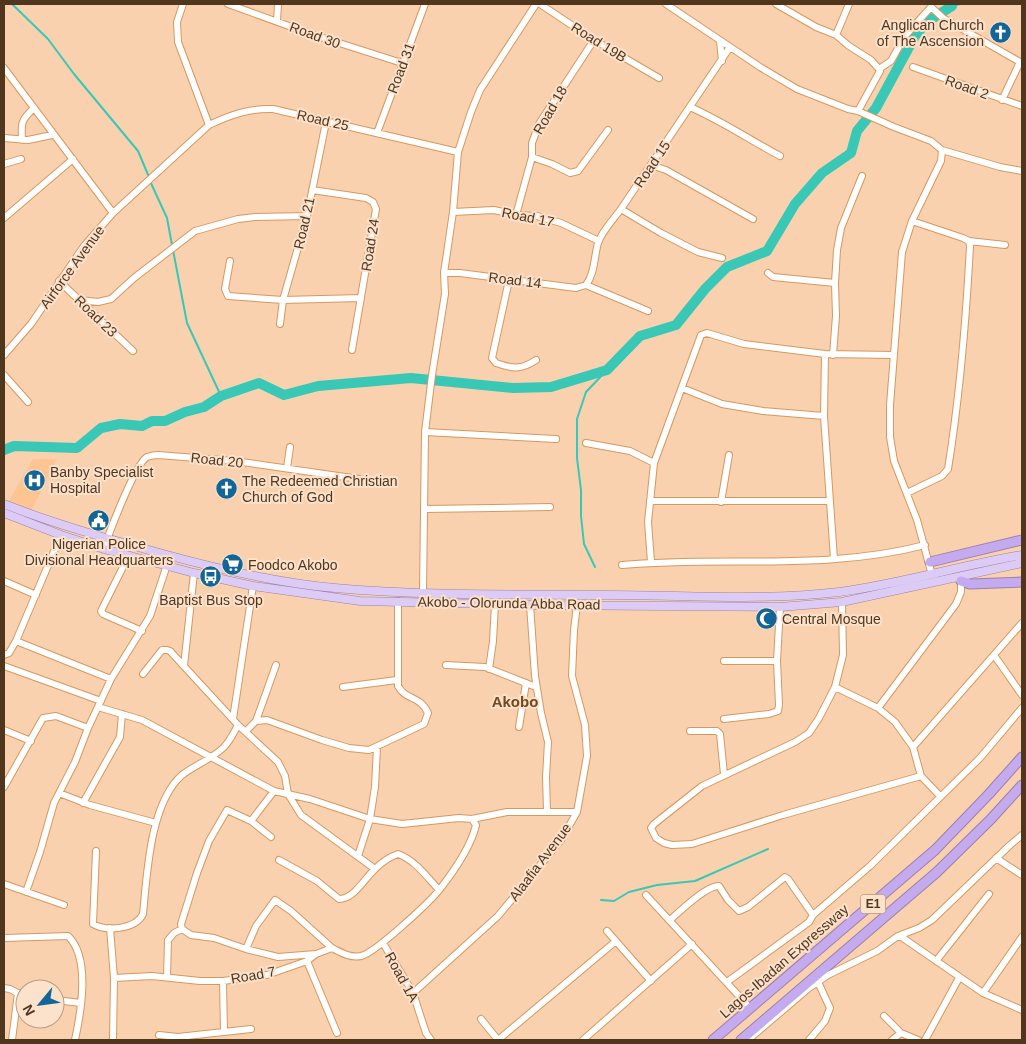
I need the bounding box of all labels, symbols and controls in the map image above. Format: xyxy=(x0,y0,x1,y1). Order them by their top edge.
place label: Anglican Church of The Ascension xyxy=(877,17,984,49)
street label: Road 30 xyxy=(287,18,343,52)
street label: Road 19B xyxy=(568,19,630,65)
church icon: Anglican Church of The Ascension xyxy=(988,21,1012,45)
street label: Road 31 xyxy=(384,40,418,96)
street label: Road 2 xyxy=(943,72,991,102)
street label: Road 18 xyxy=(530,83,570,137)
street label: Road 25 xyxy=(295,106,351,134)
street label: Road 15 xyxy=(631,137,674,190)
street label: Road 21 xyxy=(290,195,318,251)
street label: Road 17 xyxy=(500,204,556,230)
street label: Road 24 xyxy=(358,217,382,272)
street label: Airforce Avenue xyxy=(37,222,108,312)
street label: Road 14 xyxy=(488,269,542,291)
street label: Road 23 xyxy=(71,292,121,340)
street label: Road 20 xyxy=(190,449,244,471)
place label: Banby Specialist Hospital xyxy=(50,464,154,496)
hospital icon: Banby Specialist Hospital xyxy=(22,468,46,492)
place label: The Redeemed Christian Church of God xyxy=(242,473,398,505)
church icon: The Redeemed Christian Church of God xyxy=(214,477,238,501)
public building icon: Nigerian Police Divisional Headquarters xyxy=(87,509,111,533)
place label: Nigerian Police Divisional Headquarters xyxy=(25,536,173,568)
supermarket icon: Foodco Akobo xyxy=(220,553,244,577)
place label: Foodco Akobo xyxy=(248,557,338,573)
bus stop icon: Baptist Bus Stop xyxy=(199,565,223,589)
place label: Baptist Bus Stop xyxy=(159,592,263,608)
street label: Akobo - Olorunda Abba Road xyxy=(417,593,601,613)
mosque icon: Central Mosque xyxy=(754,607,778,631)
place label: Central Mosque xyxy=(782,611,881,627)
district label: Akobo xyxy=(492,693,538,710)
street label: Alaafia Avenue xyxy=(506,820,575,904)
road number: E1 xyxy=(860,894,886,914)
street label: Lagos-Ibadan Expressway xyxy=(716,901,852,1021)
street label: Road 1A xyxy=(382,949,423,1005)
street label: Road 7 xyxy=(229,963,277,987)
north arrow xyxy=(15,979,65,1029)
text: N xyxy=(19,1002,38,1019)

